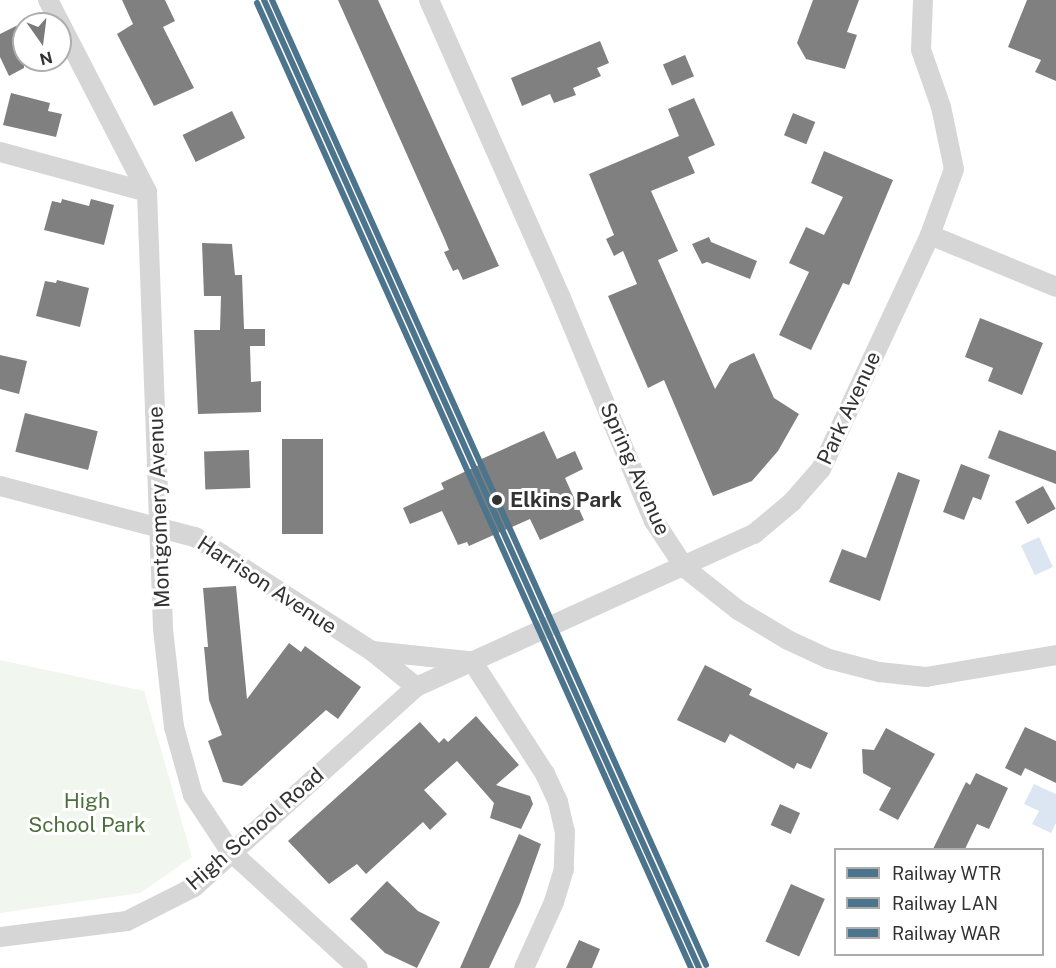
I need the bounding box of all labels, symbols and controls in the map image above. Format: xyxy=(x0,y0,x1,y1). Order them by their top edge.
north arrow xyxy=(12,12,72,72)
text: N xyxy=(38,47,54,69)
street label: Park Avenue xyxy=(812,347,886,469)
street label: Spring Avenue xyxy=(595,399,675,539)
street label: Montgomery Avenue xyxy=(143,406,175,608)
place label: Elkins Park xyxy=(510,487,622,513)
marker: Elkins Park xyxy=(488,491,506,509)
street label: Harrison Avenue xyxy=(193,531,341,639)
street label: High School Road xyxy=(181,762,329,896)
park label: High School Park xyxy=(28,788,146,838)
legend xyxy=(834,848,1044,956)
text: Railway WTR xyxy=(892,863,1001,884)
text: Railway LAN xyxy=(892,893,998,914)
text: Railway WAR xyxy=(892,923,1001,944)

